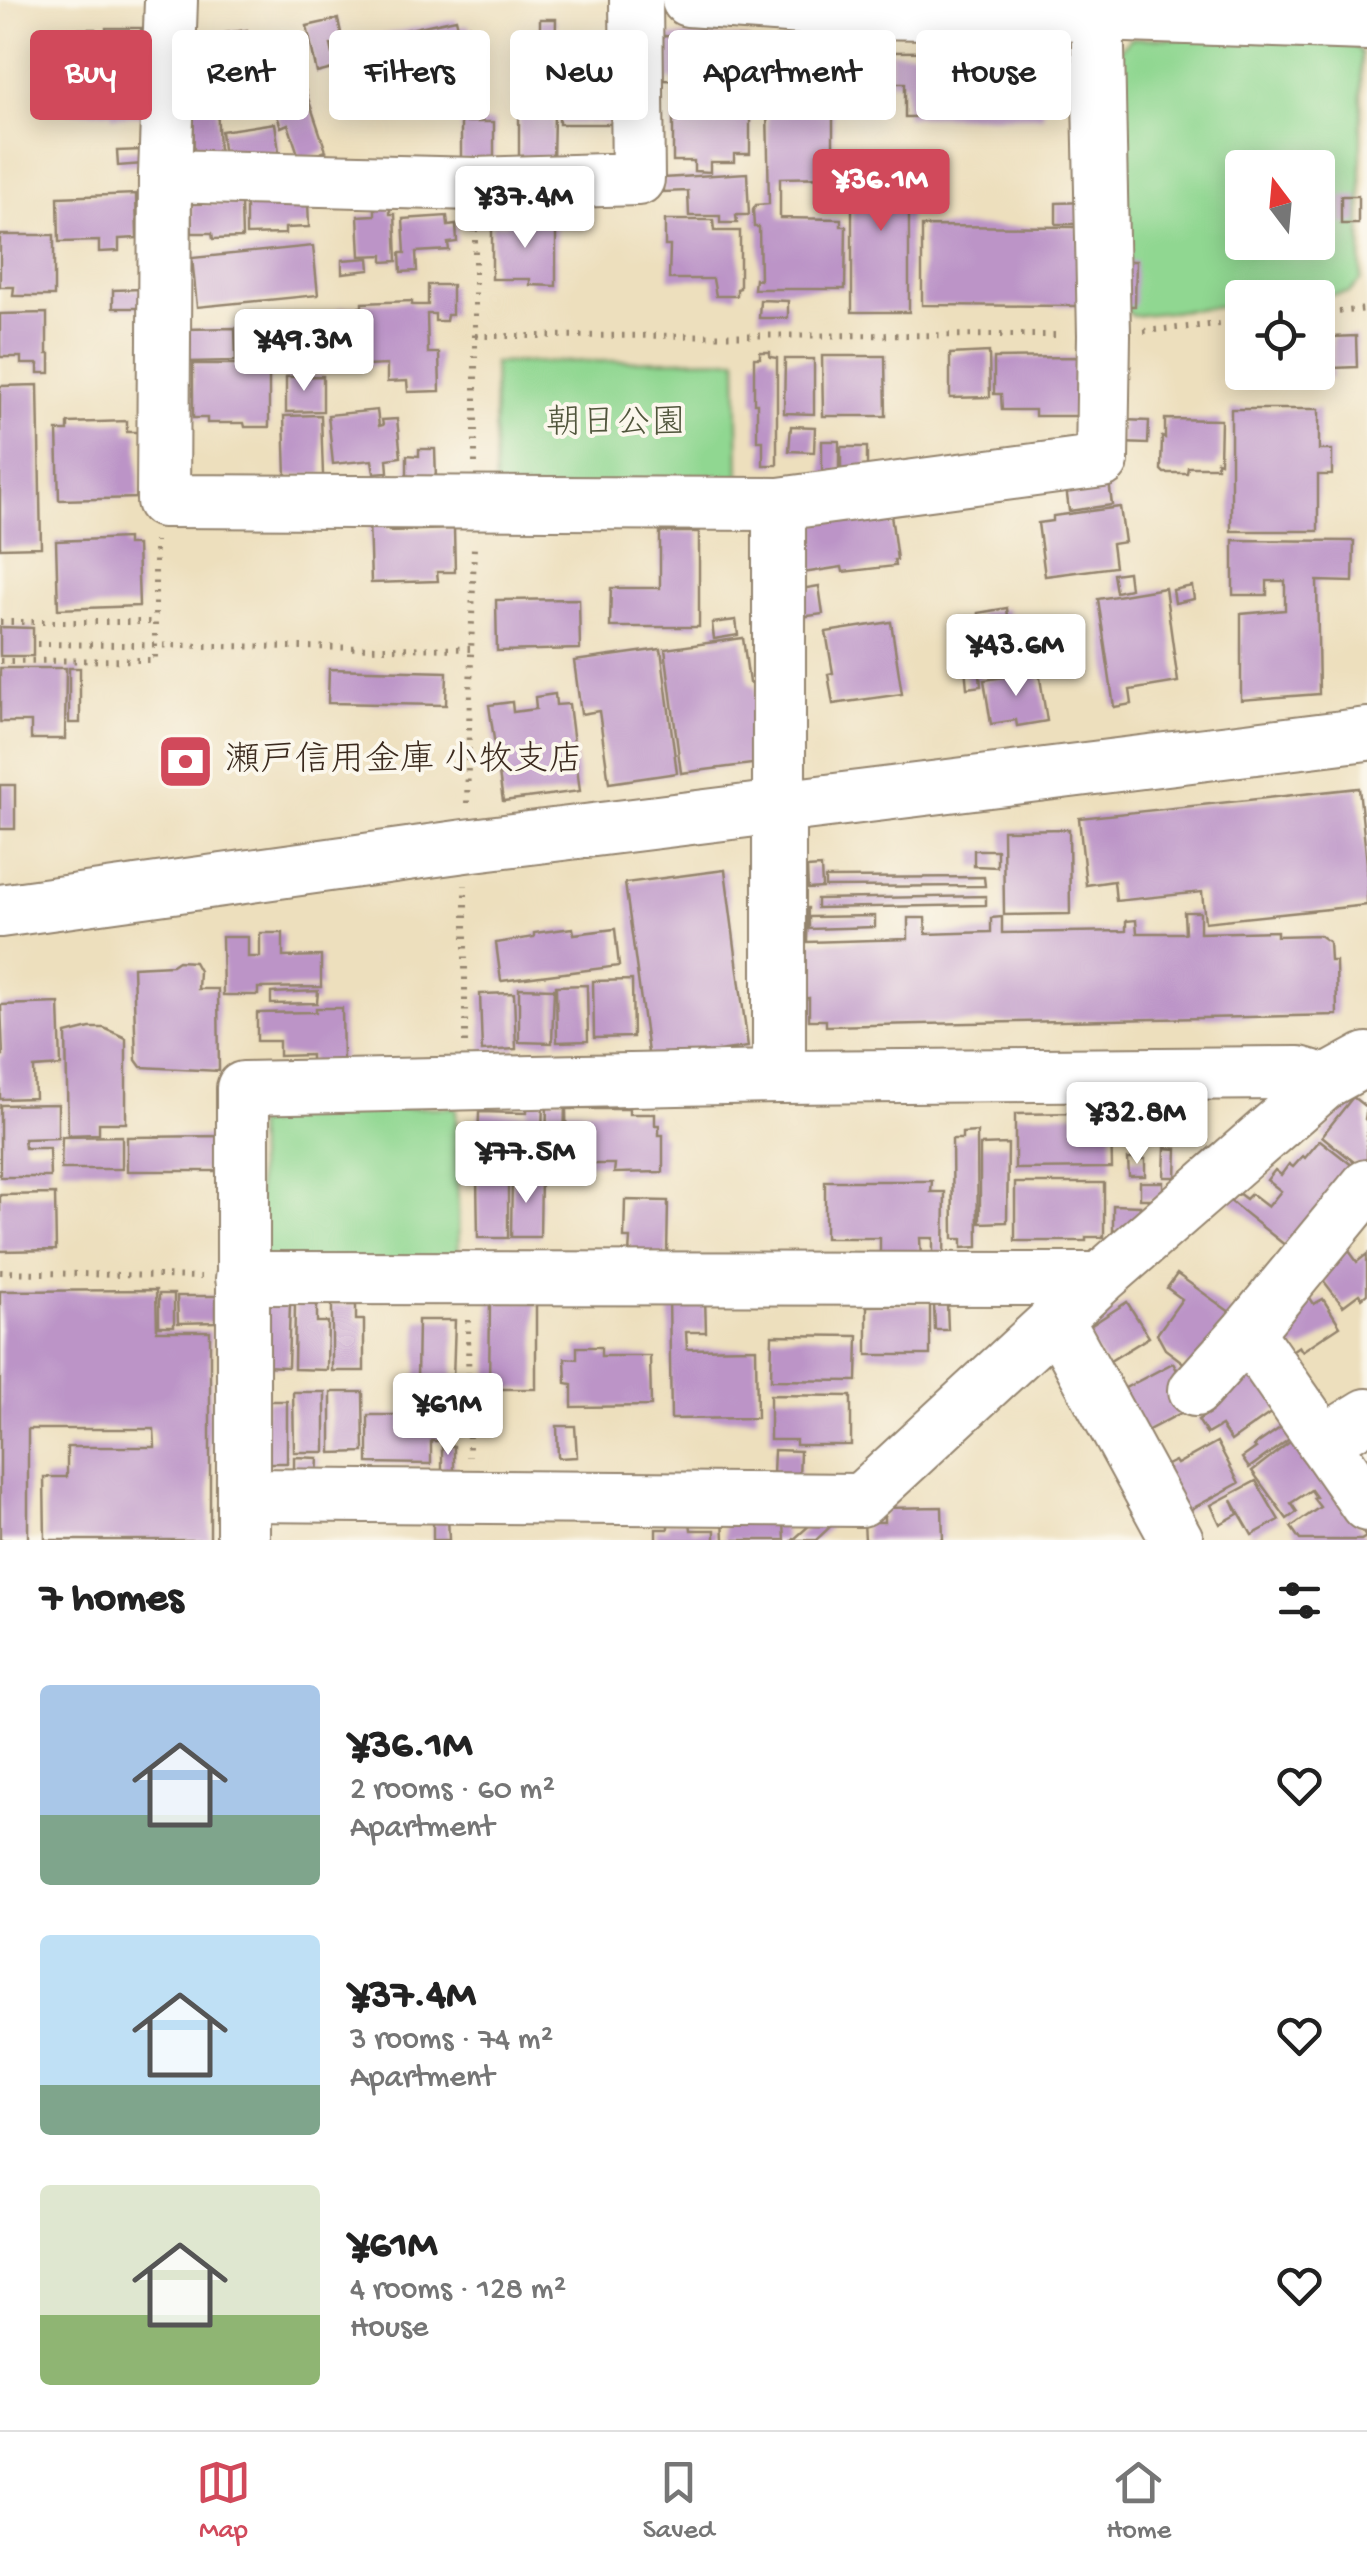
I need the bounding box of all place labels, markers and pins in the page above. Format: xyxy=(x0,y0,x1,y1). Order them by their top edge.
pin: ¥36.1M xyxy=(800,149,962,234)
pin: ¥37.4M xyxy=(444,166,606,251)
pin: ¥49.3M xyxy=(223,309,385,394)
pin: ¥43.6M xyxy=(935,614,1097,699)
bank icon: 瀬戸信用金庫 小牧支店 xyxy=(156,732,216,792)
place label: 瀬戸信用金庫 小牧支店 xyxy=(225,740,583,783)
pin: ¥32.8M xyxy=(1056,1082,1218,1167)
pin: ¥77.5M xyxy=(445,1121,607,1206)
pin: ¥61M xyxy=(389,1373,507,1458)

